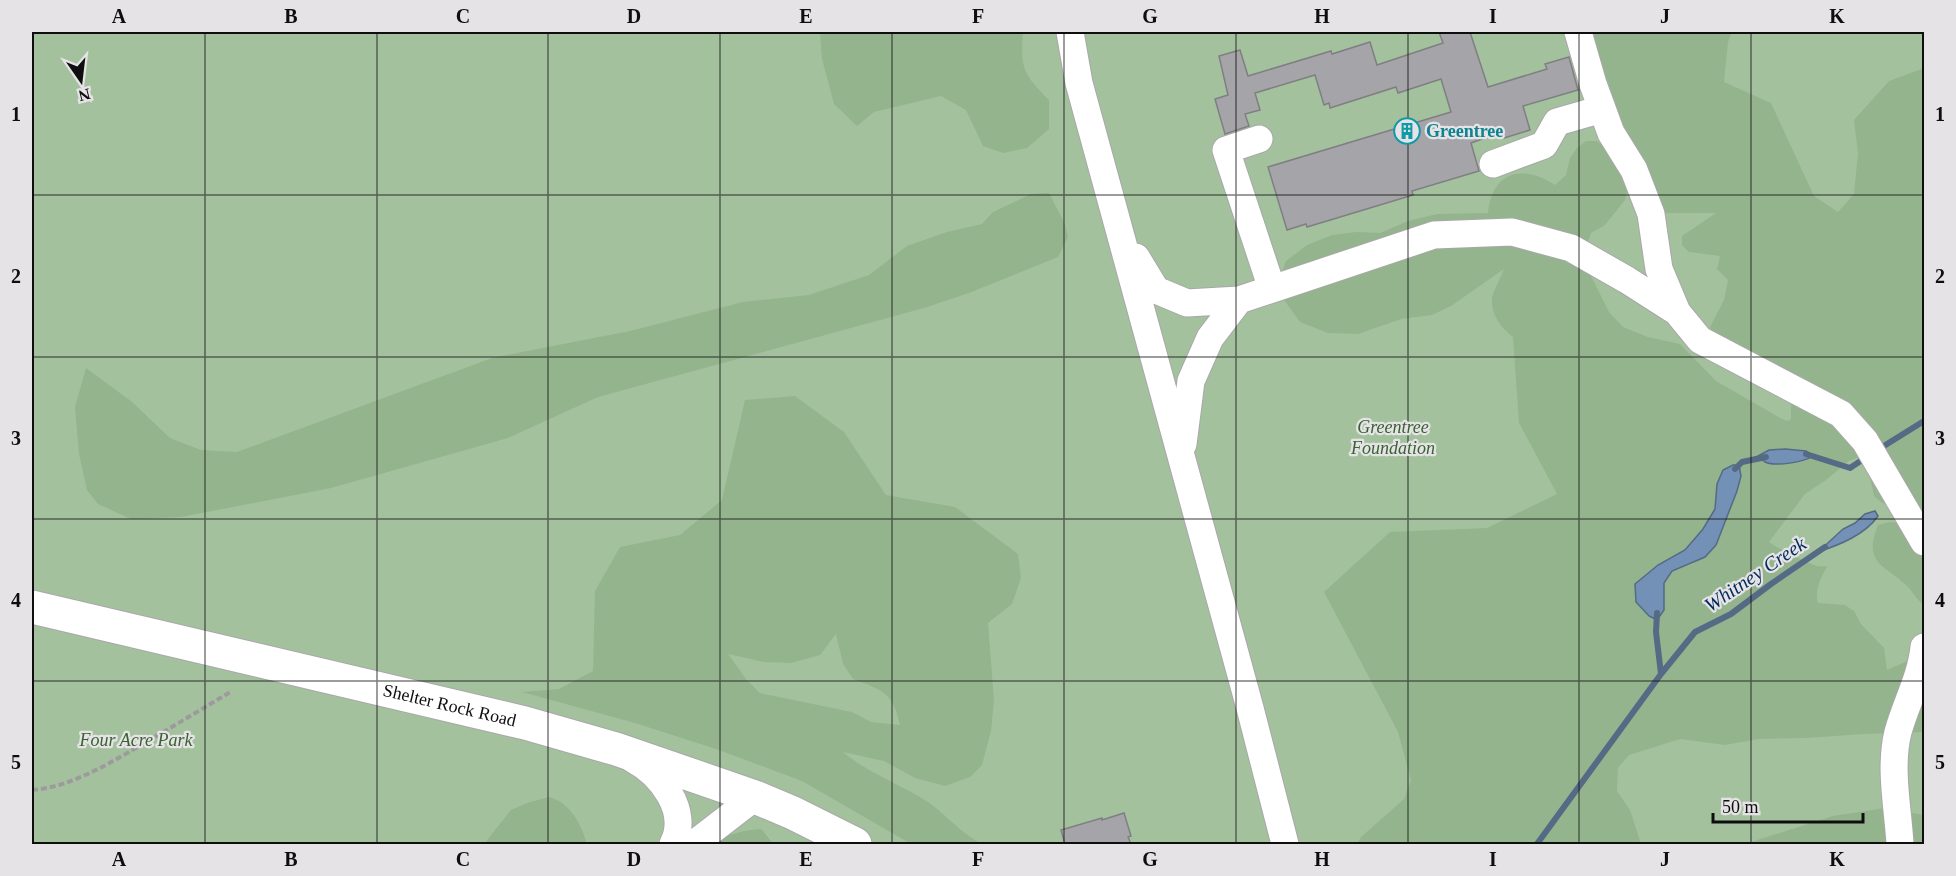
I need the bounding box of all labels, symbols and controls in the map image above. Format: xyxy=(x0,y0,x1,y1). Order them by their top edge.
text: A xyxy=(112,5,127,27)
text: B xyxy=(284,5,298,27)
text: C xyxy=(456,5,470,27)
text: D xyxy=(627,5,641,27)
text: E xyxy=(799,5,813,27)
text: F xyxy=(972,5,984,27)
text: G xyxy=(1142,5,1158,27)
text: H xyxy=(1314,5,1330,27)
text: I xyxy=(1489,5,1497,27)
text: J xyxy=(1660,5,1670,27)
text: K xyxy=(1829,5,1845,27)
north arrow xyxy=(51,51,111,111)
text: N xyxy=(76,85,92,105)
text: 1 xyxy=(11,103,21,125)
text: 1 xyxy=(1935,103,1945,125)
building icon: Greentree xyxy=(1392,116,1422,146)
place label: Greentree xyxy=(1426,121,1503,141)
text: 2 xyxy=(11,265,21,287)
text: 2 xyxy=(1935,265,1945,287)
park label: Greentree Foundation xyxy=(1350,417,1435,458)
text: 3 xyxy=(11,427,21,449)
text: 3 xyxy=(1935,427,1945,449)
water label: Whitney Creek xyxy=(1700,531,1811,617)
text: 4 xyxy=(11,589,21,611)
text: 4 xyxy=(1935,589,1945,611)
street label: Shelter Rock Road xyxy=(381,680,518,731)
park label: Four Acre Park xyxy=(79,730,193,750)
text: 5 xyxy=(11,751,21,773)
text: 5 xyxy=(1935,751,1945,773)
scale bar xyxy=(1713,786,1863,824)
text: 50 m xyxy=(1722,797,1759,817)
text: A xyxy=(112,848,127,870)
text: B xyxy=(284,848,298,870)
text: C xyxy=(456,848,470,870)
text: D xyxy=(627,848,641,870)
text: E xyxy=(799,848,813,870)
text: F xyxy=(972,848,984,870)
text: G xyxy=(1142,848,1158,870)
text: H xyxy=(1314,848,1330,870)
text: I xyxy=(1489,848,1497,870)
text: J xyxy=(1660,848,1670,870)
text: K xyxy=(1829,848,1845,870)

